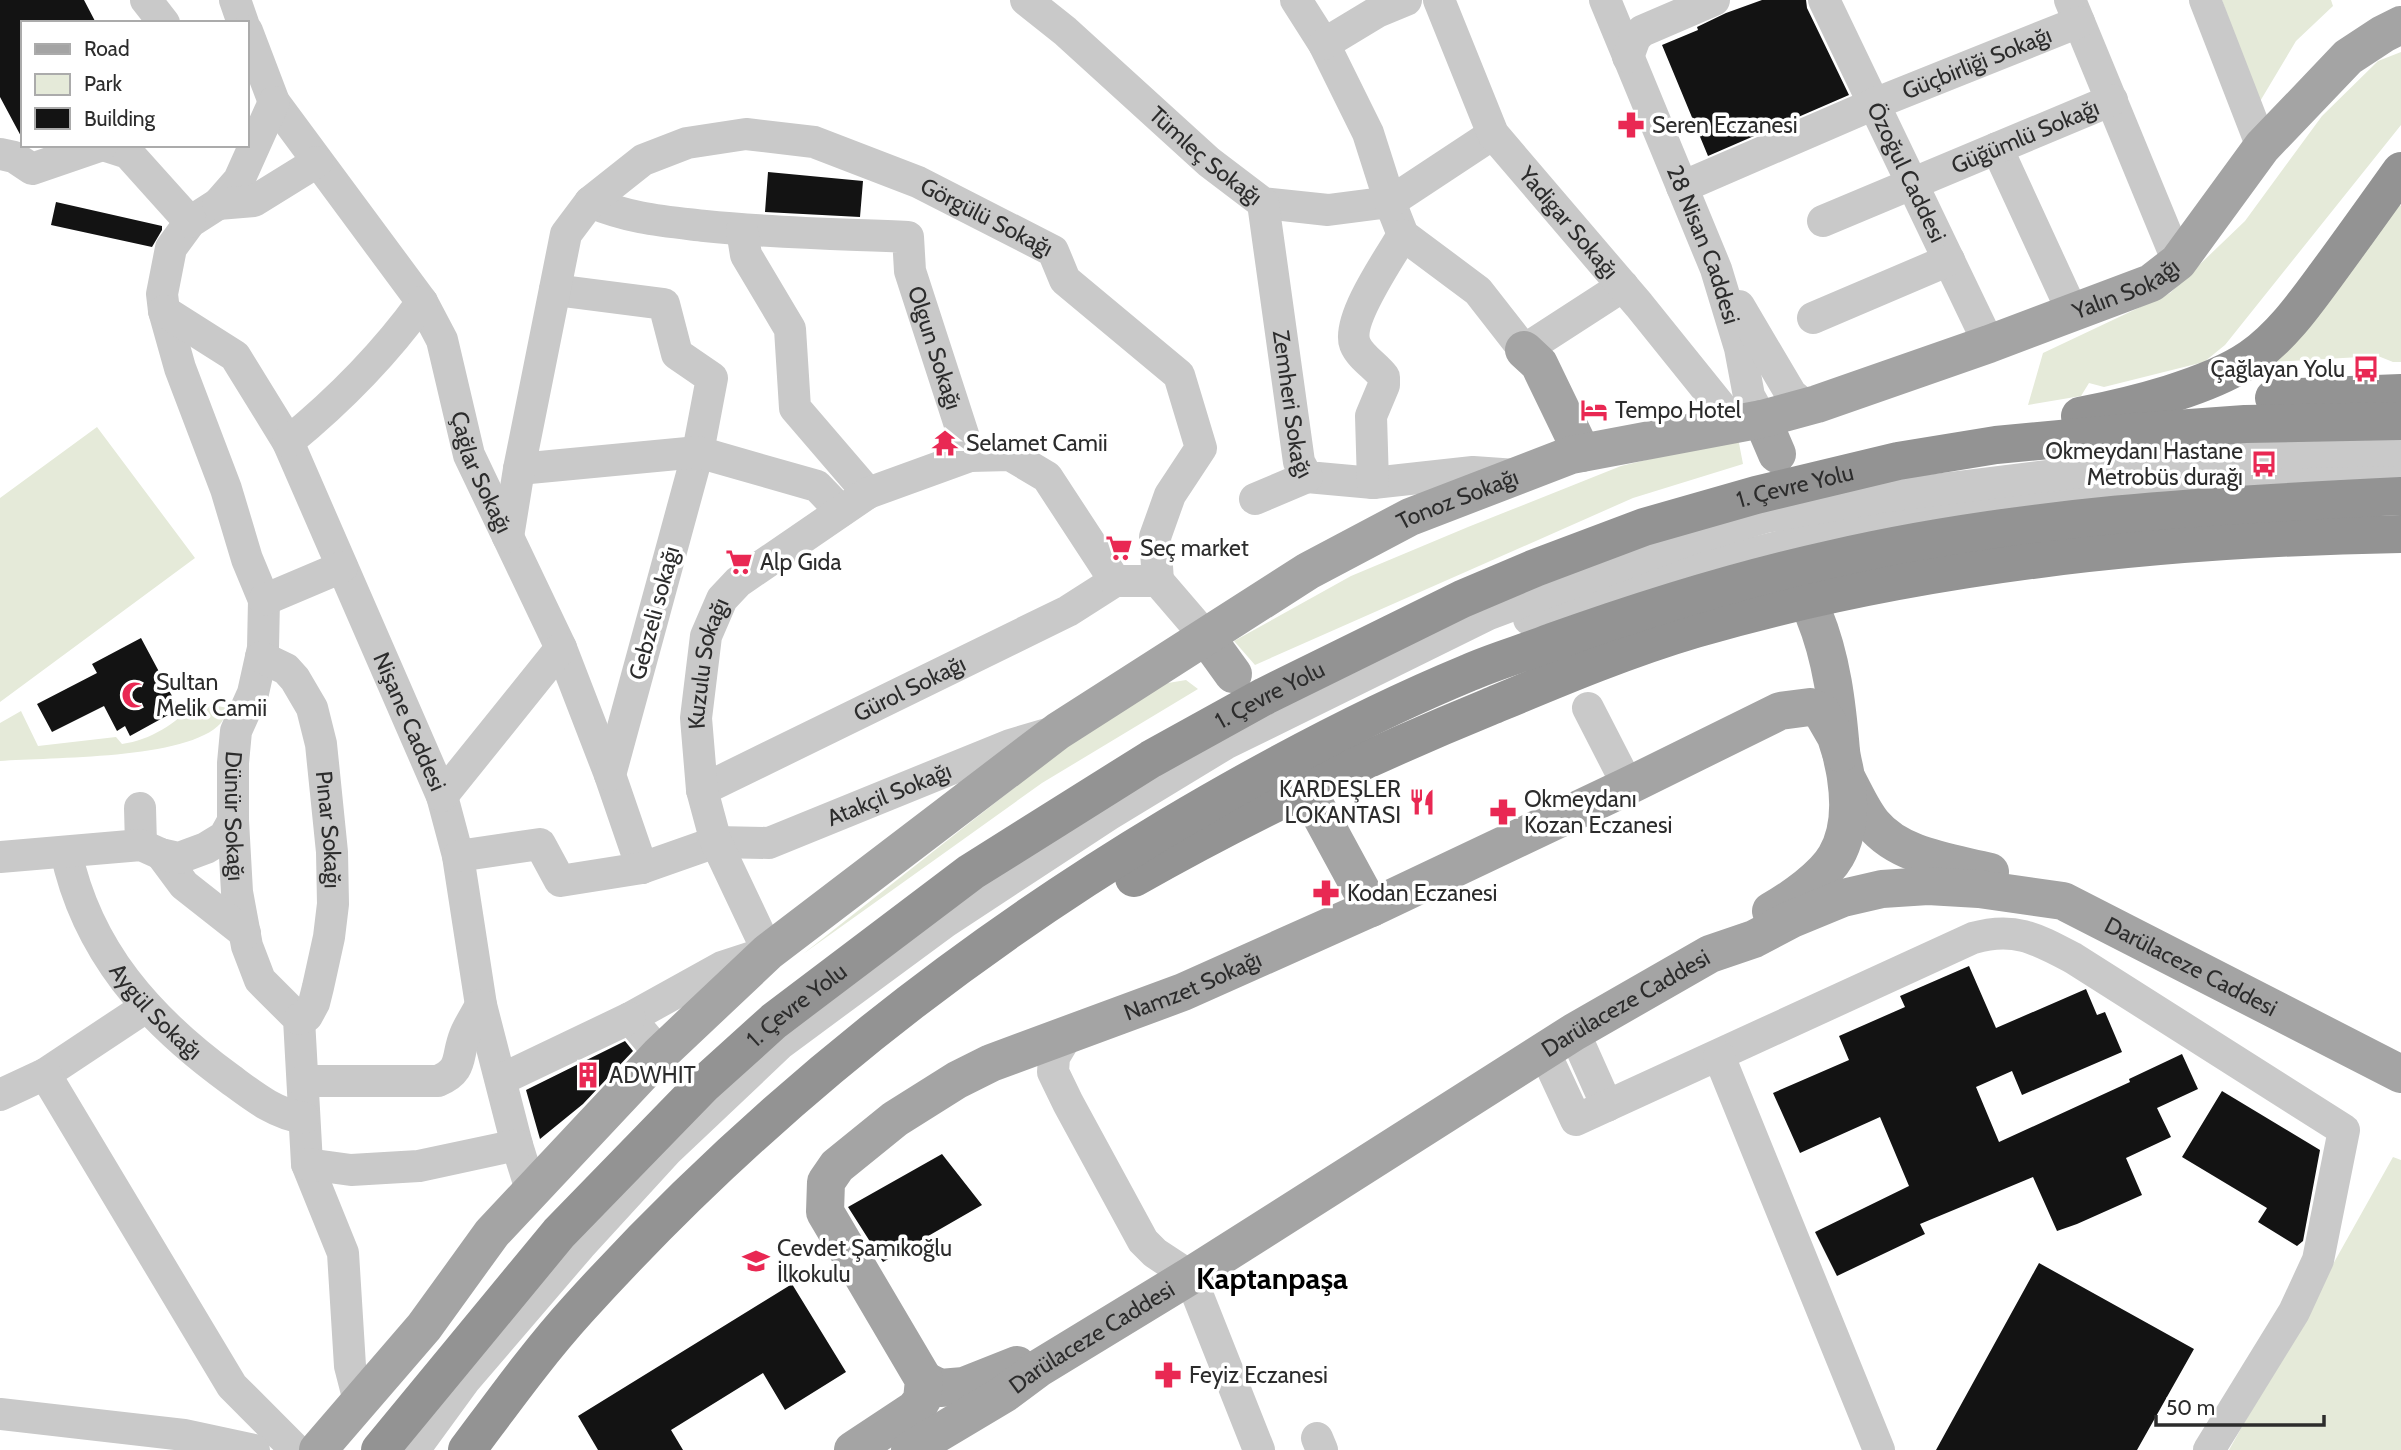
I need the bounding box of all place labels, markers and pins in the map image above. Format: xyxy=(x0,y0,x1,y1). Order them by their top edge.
pharmacy icon: Seren Eczanesi xyxy=(1616,110,1646,140)
place label: Seren Eczanesi xyxy=(1652,111,1798,139)
bus stop icon: Çağlayan Yolu xyxy=(2351,354,2381,384)
place label: Çağlayan Yolu xyxy=(2211,355,2345,383)
hotel icon: Tempo Hotel xyxy=(1579,395,1609,425)
place label: Tempo Hotel xyxy=(1615,396,1742,424)
temple icon: Selamet Camii xyxy=(930,428,960,458)
place label: Selamet Camii xyxy=(966,429,1108,457)
place label: Okmeydanı Hastane Metrobüs durağı xyxy=(2045,437,2243,491)
bus stop icon: Okmeydanı Hastane Metrobüs durağı xyxy=(2249,449,2279,479)
supermarket icon: Seç market xyxy=(1104,533,1134,563)
place label: Seç market xyxy=(1140,534,1249,562)
supermarket icon: Alp Gıda xyxy=(724,547,754,577)
place label: Alp Gıda xyxy=(760,548,841,576)
place label: Sultan Melik Camii xyxy=(156,668,267,722)
mosque icon: Sultan Melik Camii xyxy=(120,680,150,710)
place label: KARDEŞLER LOKANTASI xyxy=(1279,775,1401,829)
place label: Okmeydanı Kozan Eczanesi xyxy=(1524,785,1672,839)
restaurant icon: KARDEŞLER LOKANTASI xyxy=(1407,787,1437,817)
pharmacy icon: Okmeydanı Kozan Eczanesi xyxy=(1488,797,1518,827)
pharmacy icon: Kodan Eczanesi xyxy=(1311,878,1341,908)
place label: Kodan Eczanesi xyxy=(1347,879,1497,907)
building icon: ADWHIT xyxy=(573,1060,603,1090)
place label: ADWHIT xyxy=(609,1061,696,1089)
place label: Cevdet Şamıkoğlu İlkokulu xyxy=(777,1234,952,1288)
school or university icon: Cevdet Şamıkoğlu İlkokulu xyxy=(741,1246,771,1276)
pharmacy icon: Feyiz Eczanesi xyxy=(1153,1360,1183,1390)
place label: Feyiz Eczanesi xyxy=(1189,1361,1328,1389)

